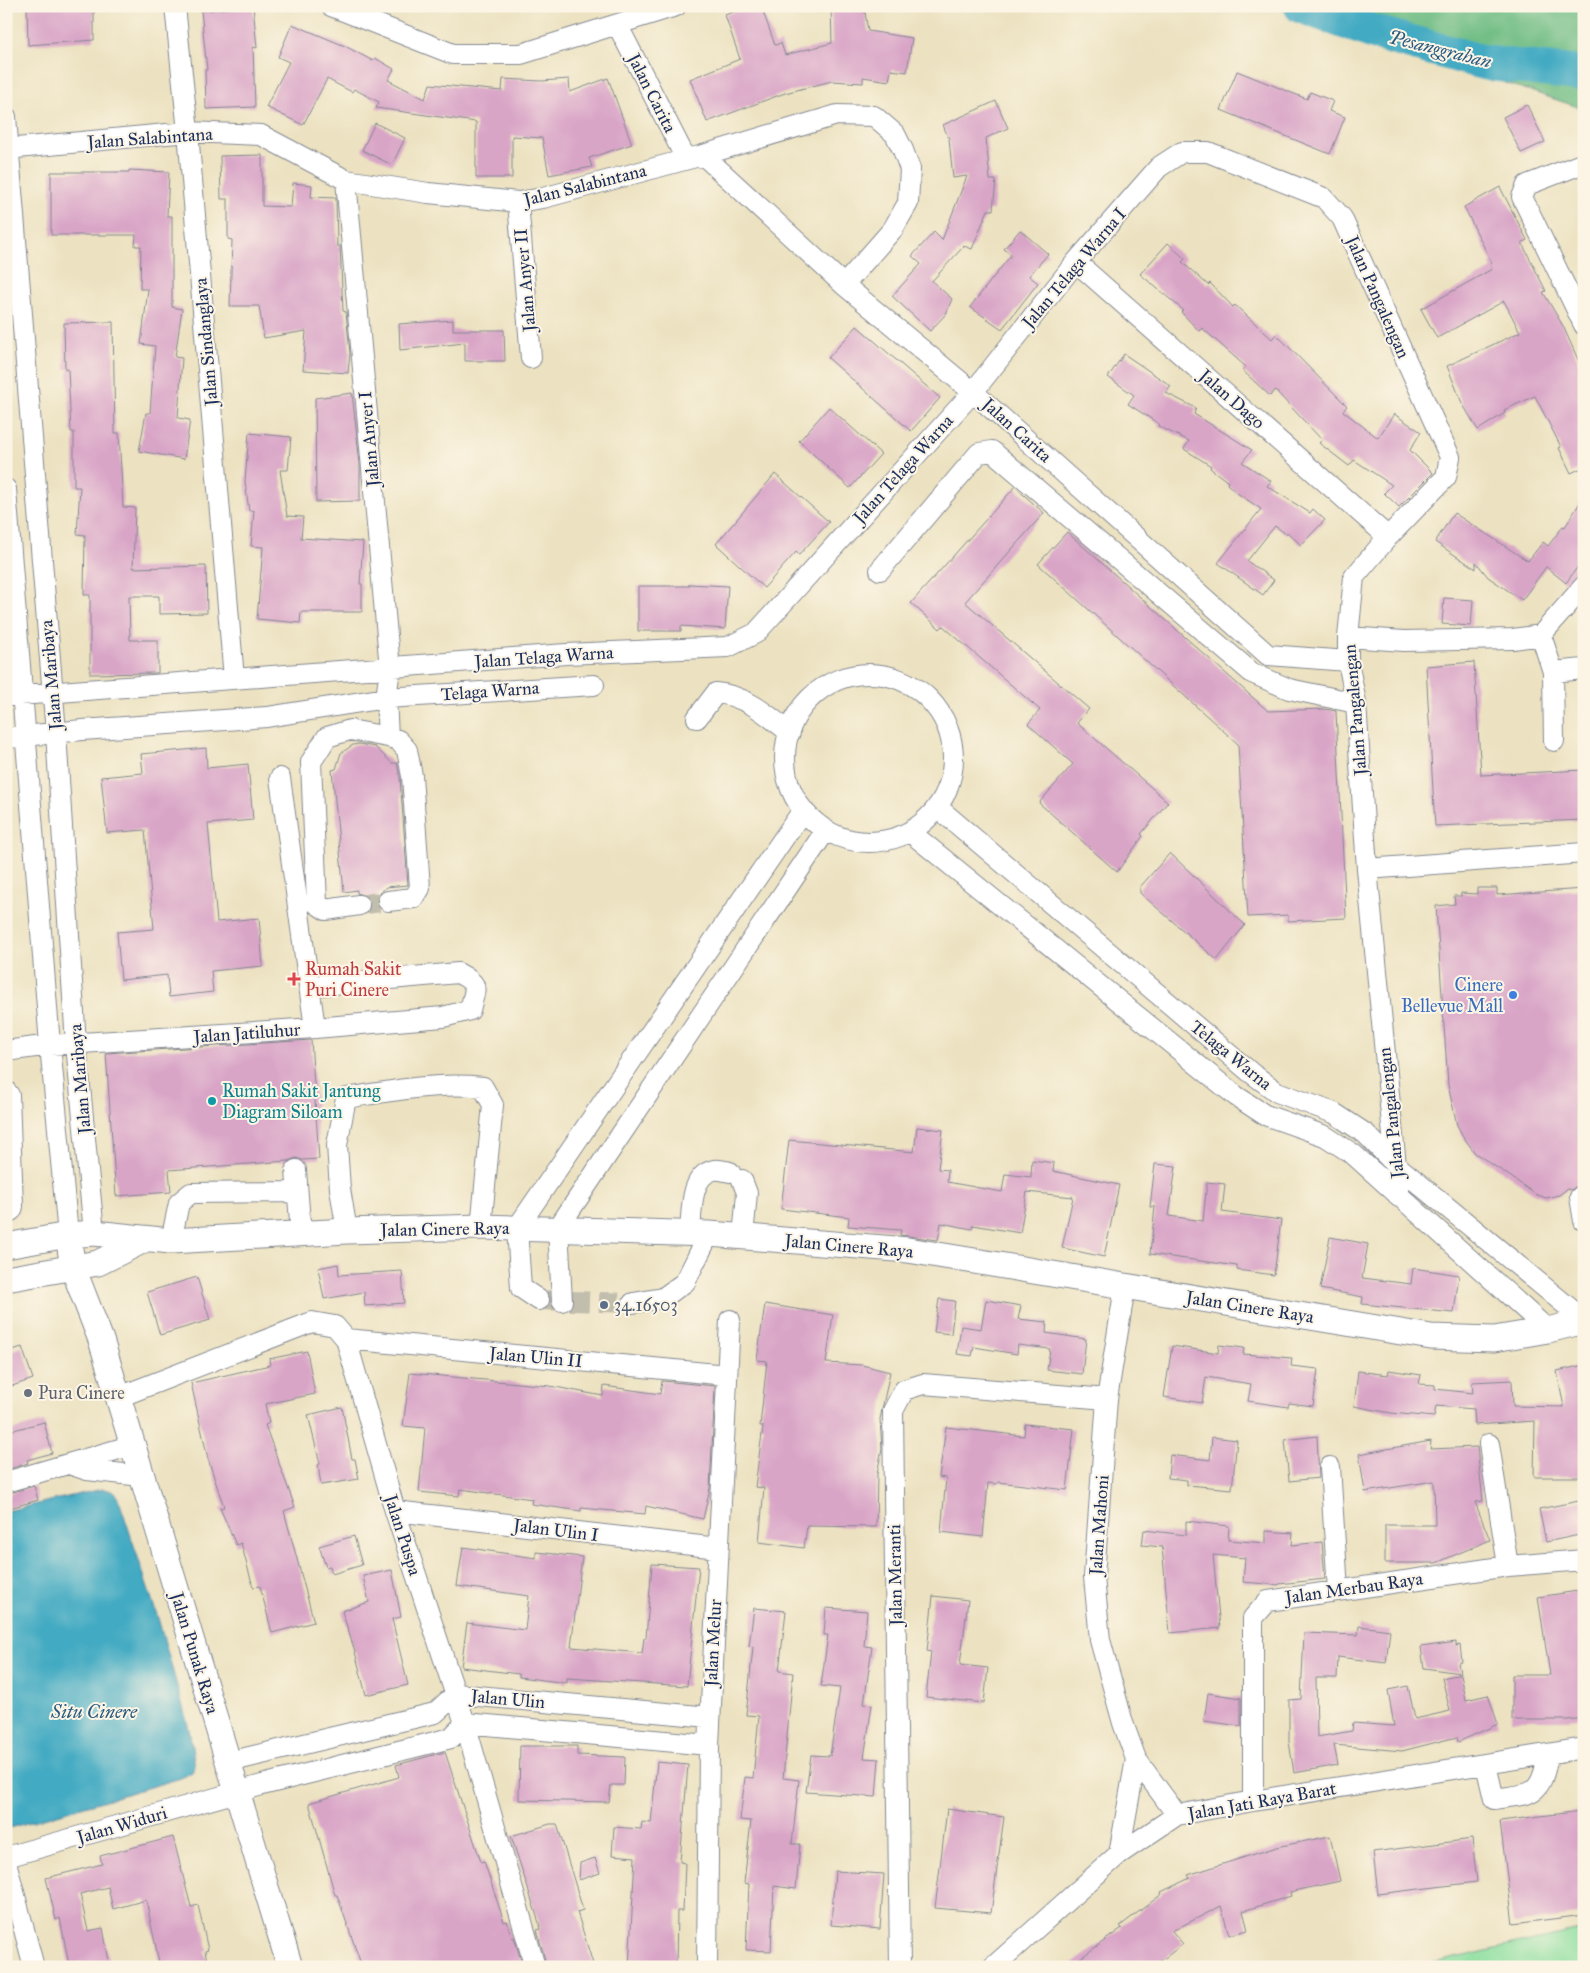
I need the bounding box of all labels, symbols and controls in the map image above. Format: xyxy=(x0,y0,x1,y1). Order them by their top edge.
water label: Pesanggrahan xyxy=(1386,25,1494,73)
street label: Jalan Carita xyxy=(621,48,681,137)
street label: Jalan Salabintana xyxy=(85,123,214,154)
street label: Jalan Salabintana xyxy=(519,159,649,212)
street label: Jalan Telaga Warna I xyxy=(1016,203,1132,335)
street label: Jalan Anyer II xyxy=(509,227,542,335)
street label: Jalan Pangalengan xyxy=(1339,231,1415,362)
street label: Jalan Sindanglaya xyxy=(189,277,224,409)
street label: Jalan Dago xyxy=(1192,363,1269,434)
street label: Jalan Anyer I xyxy=(354,390,385,490)
street label: Jalan Carita xyxy=(976,392,1057,468)
street label: Jalan Telaga Warna xyxy=(847,410,959,530)
street label: Jalan Maribaya xyxy=(35,619,68,733)
street label: Jalan Telaga Warna xyxy=(472,641,615,674)
street label: Jalan Pangalengan xyxy=(1338,643,1373,779)
street label: Telaga Warna xyxy=(440,677,540,706)
place label: Rumah Sakit Puri Cinere xyxy=(305,958,402,1001)
marker: Rumah Sakit Puri Cinere xyxy=(287,972,301,986)
place label: Cinere Bellevue Mall xyxy=(1401,974,1503,1017)
marker: Cinere Bellevue Mall xyxy=(1507,989,1519,1001)
street label: Telaga Warna xyxy=(1185,1015,1277,1096)
street label: Jalan Jatiluhur xyxy=(191,1018,301,1049)
street label: Jalan Maribaya xyxy=(64,1023,97,1137)
street label: Jalan Pangalengan xyxy=(1373,1046,1410,1182)
place label: Rumah Sakit Jantung Diagram Siloam xyxy=(222,1080,381,1124)
marker: Rumah Sakit Jantung Diagram Siloam xyxy=(206,1095,218,1107)
street label: Jalan Cinere Raya xyxy=(378,1217,510,1242)
street label: Jalan Cinere Raya xyxy=(782,1229,915,1264)
street label: Jalan Cinere Raya xyxy=(1182,1286,1316,1329)
place label: 34.16503 xyxy=(614,1294,678,1316)
marker: 34.16503 xyxy=(598,1299,610,1311)
street label: Jalan Ulin II xyxy=(486,1342,584,1373)
place label: Pura Cinere xyxy=(38,1382,125,1404)
marker: Pura Cinere xyxy=(22,1387,34,1399)
street label: Jalan Mahoni xyxy=(1084,1474,1114,1578)
street label: Jalan Puspa xyxy=(378,1490,427,1579)
street label: Jalan Ulin I xyxy=(510,1514,600,1547)
street label: Jalan Meranti xyxy=(883,1524,908,1628)
street label: Jalan Merbau Raya xyxy=(1282,1567,1425,1610)
street label: Jalan Punak Raya xyxy=(165,1588,224,1717)
street label: Jalan Melur xyxy=(700,1598,727,1689)
street label: Jalan Ulin xyxy=(468,1685,546,1714)
water label: Situ Cinere xyxy=(50,1700,138,1723)
street label: Jalan Jati Raya Barat xyxy=(1184,1777,1339,1826)
street label: Jalan Widuri xyxy=(72,1802,170,1850)

